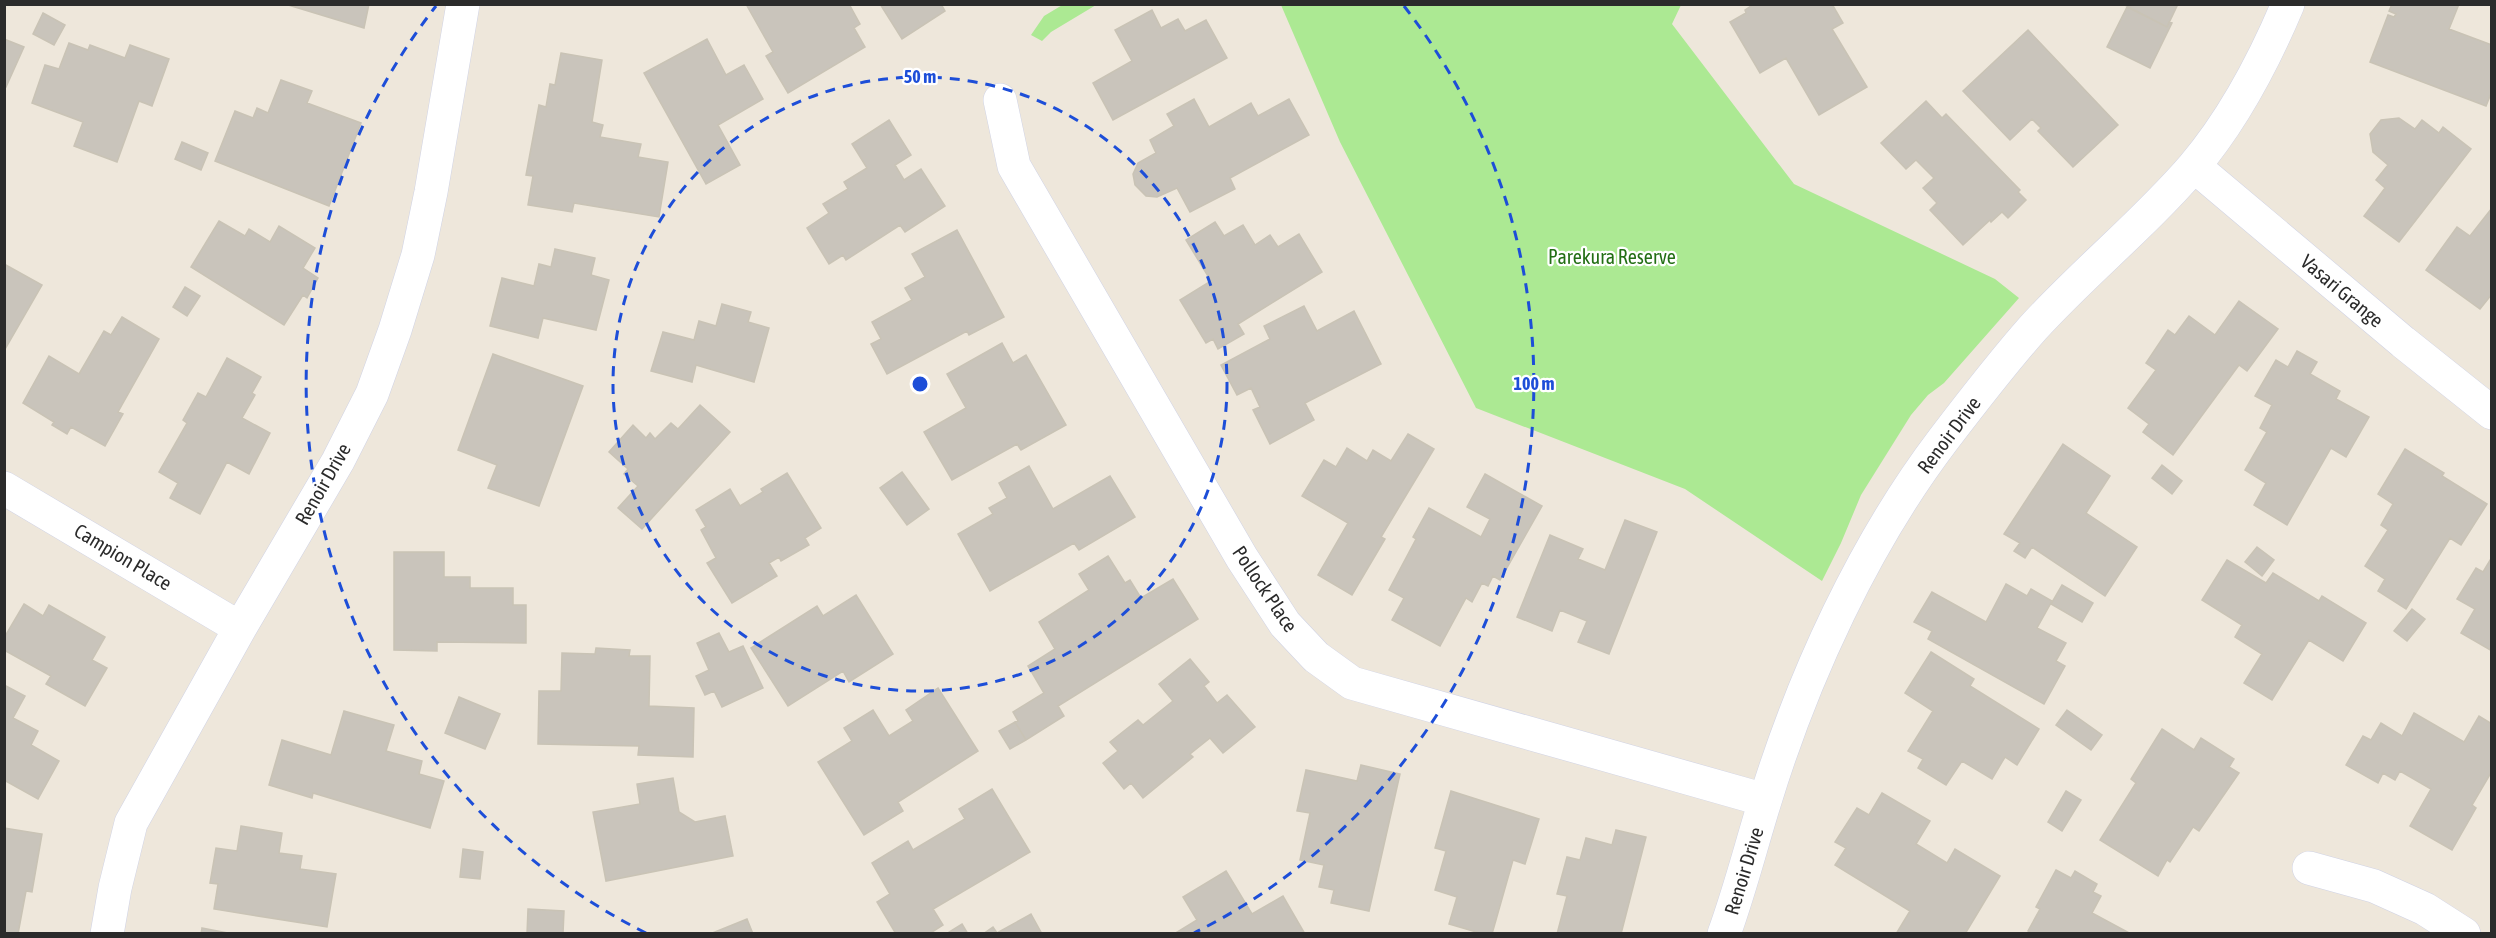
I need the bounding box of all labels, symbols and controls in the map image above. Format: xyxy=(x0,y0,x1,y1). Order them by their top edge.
text: 50 m xyxy=(904,66,936,87)
park label: Parekura Reserve xyxy=(1548,245,1676,268)
street label: Vasari Grange xyxy=(2296,250,2388,332)
text: 100 m xyxy=(1514,373,1554,394)
centre of rings xyxy=(910,374,930,394)
street label: Renoir Drive xyxy=(1912,392,1985,478)
street label: Renoir Drive xyxy=(290,439,355,529)
street label: Campion Place xyxy=(70,519,176,595)
street label: Pollock Place xyxy=(1228,541,1303,636)
street label: Renoir Drive xyxy=(1719,824,1768,917)

